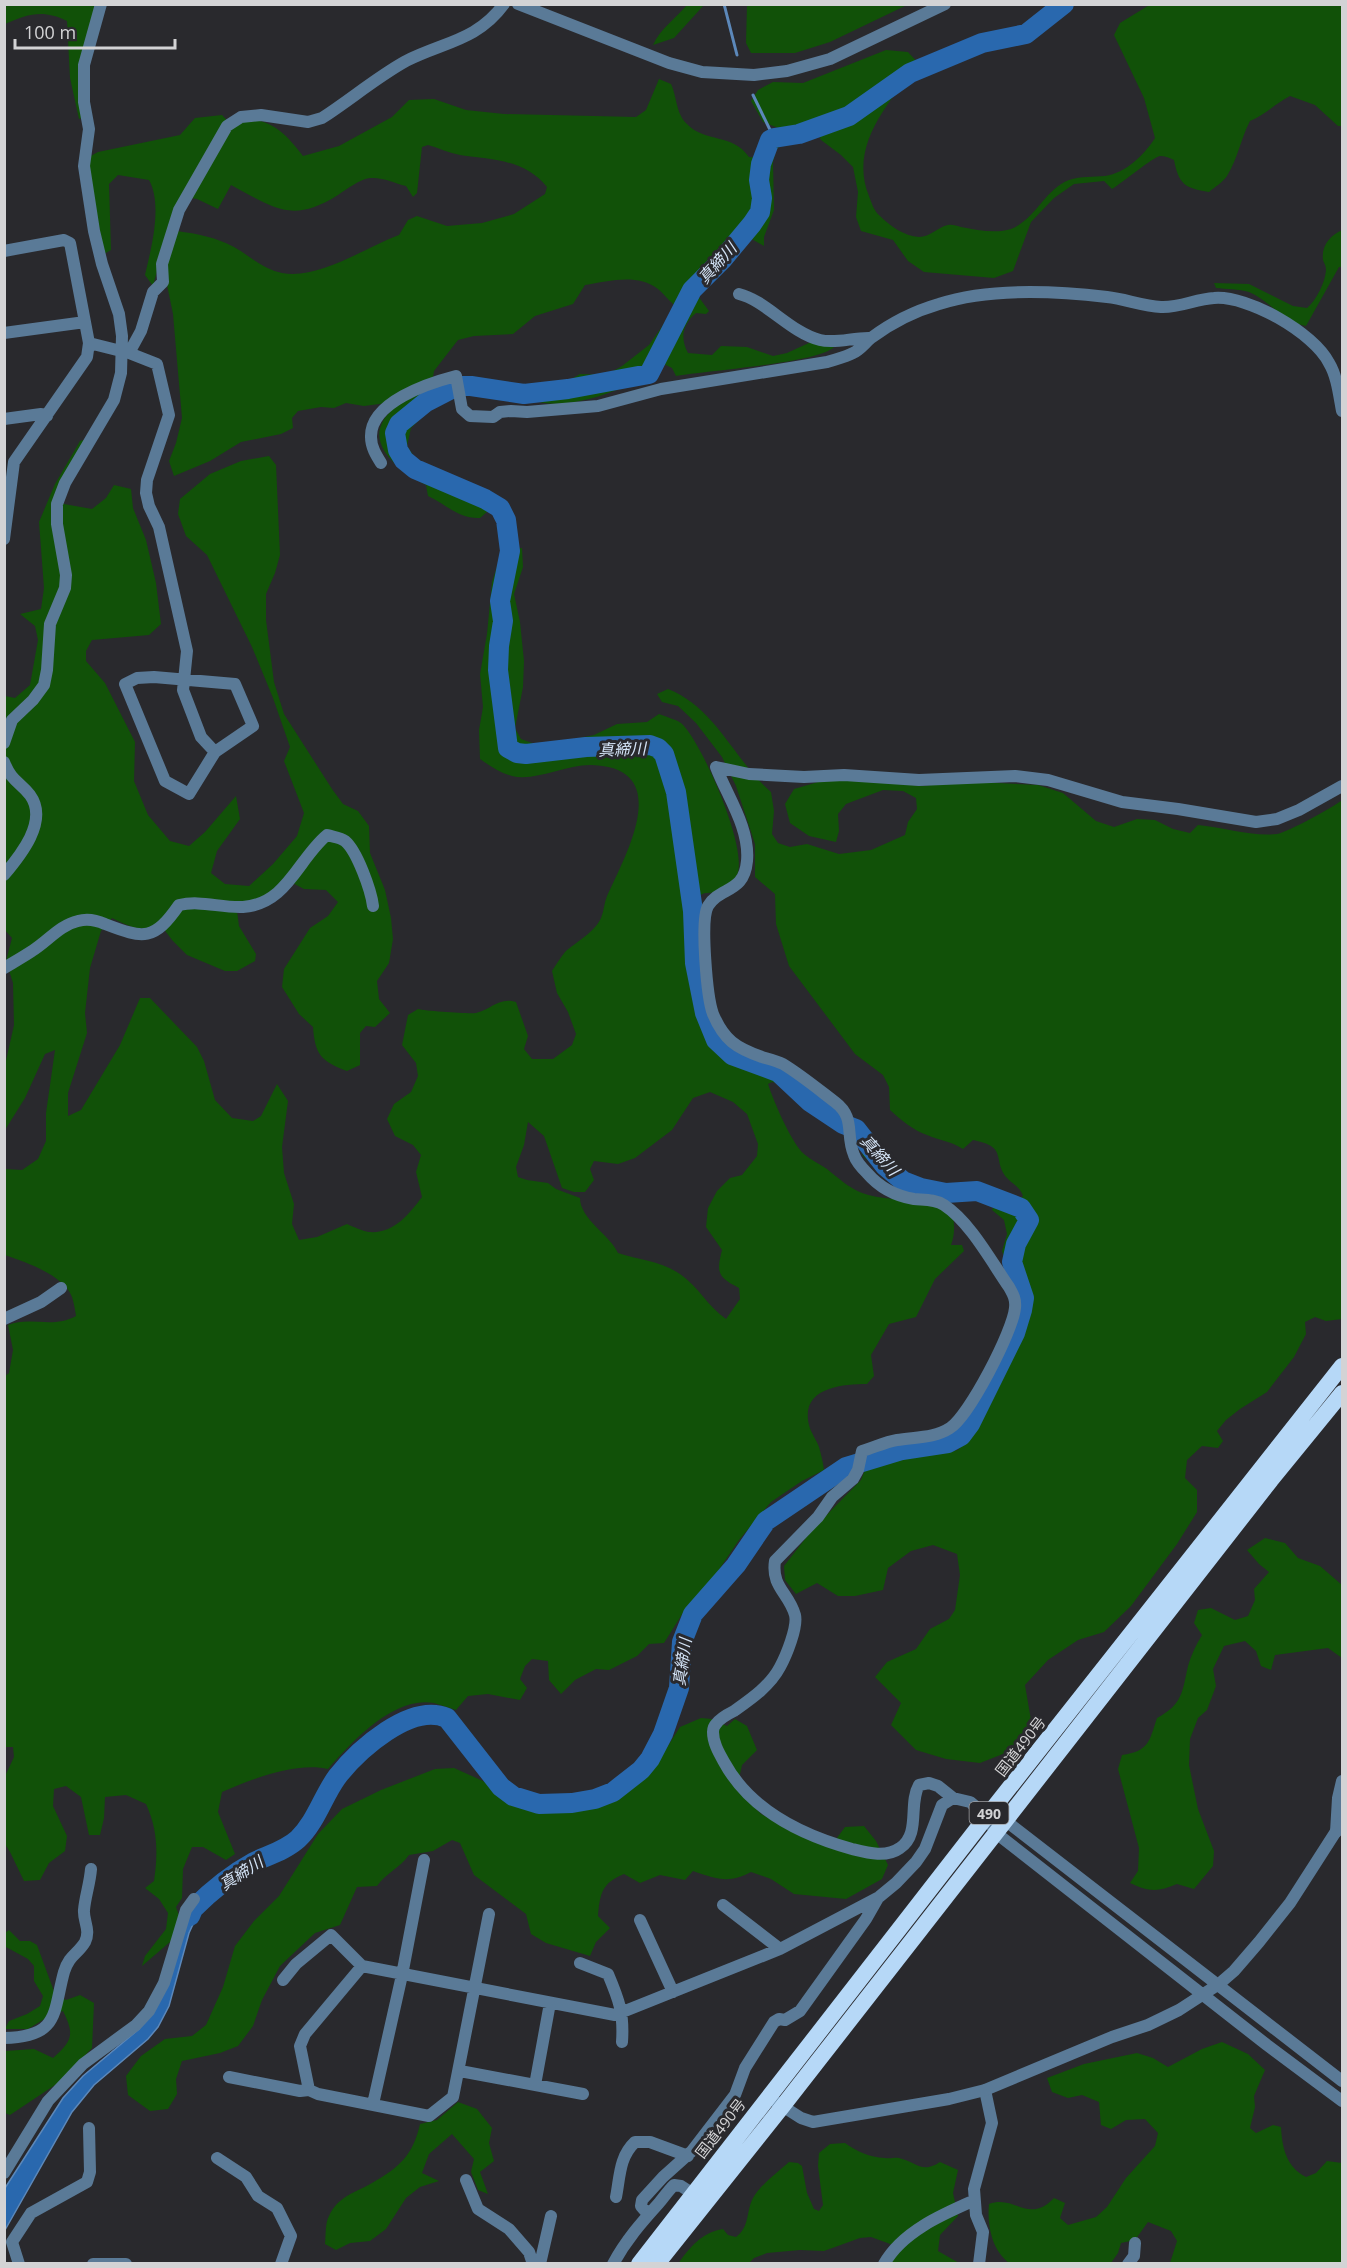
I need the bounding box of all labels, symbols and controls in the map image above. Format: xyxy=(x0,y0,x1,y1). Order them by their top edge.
scale bar xyxy=(15,12,176,50)
text: 100 m xyxy=(24,20,76,44)
water label: 真締川 xyxy=(693,236,743,288)
water label: 真締川 xyxy=(598,737,648,761)
water label: 真締川 xyxy=(856,1130,906,1182)
water label: 真締川 xyxy=(668,1635,697,1687)
street label: 国道490号 xyxy=(990,1712,1050,1780)
road number: 490 xyxy=(970,1802,1008,1824)
water label: 真締川 xyxy=(215,1850,269,1895)
street label: 国道490号 xyxy=(690,2094,750,2162)

